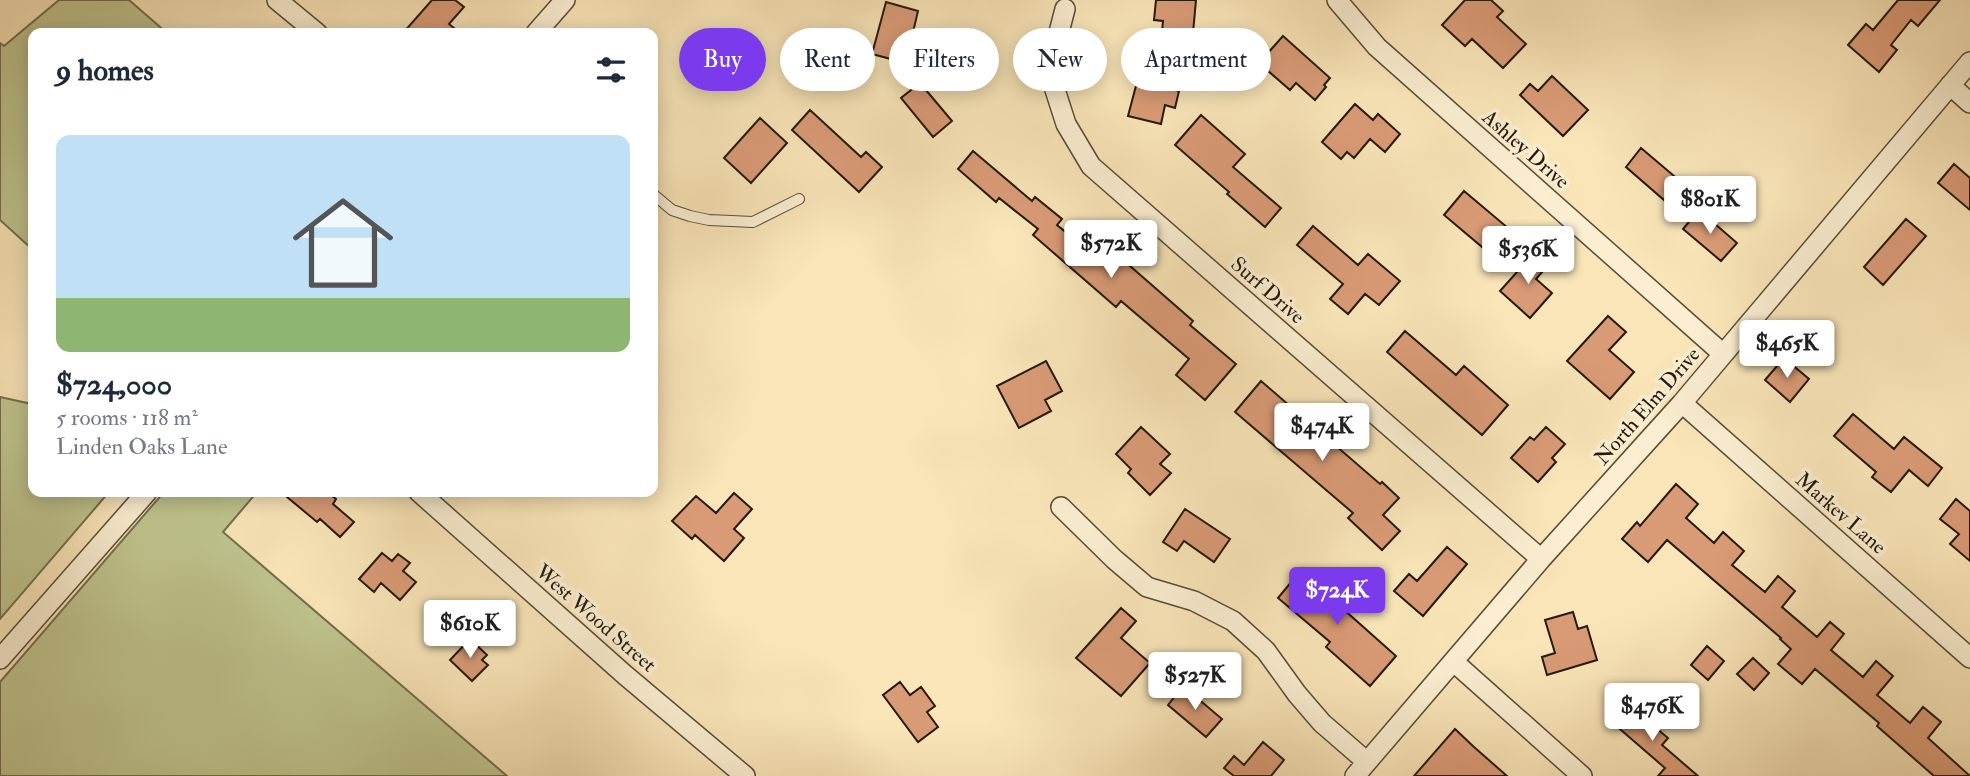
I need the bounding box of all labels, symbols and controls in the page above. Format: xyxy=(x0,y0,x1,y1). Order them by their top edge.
chip: Buy xyxy=(679,28,766,91)
chip: Rent xyxy=(780,28,875,91)
chip: Filters xyxy=(889,28,999,91)
chip: New xyxy=(1013,28,1107,91)
chip: Apartment xyxy=(1121,28,1271,91)
icon: filters xyxy=(592,51,630,89)
text: 9 homes xyxy=(56,52,154,89)
street label: Ashley Drive xyxy=(1476,103,1575,195)
pin: $801K xyxy=(1661,176,1759,236)
icon: home xyxy=(280,180,406,306)
text: $801K xyxy=(1680,184,1740,213)
pin: $572K xyxy=(1062,220,1160,280)
pin: $536K xyxy=(1479,226,1577,286)
text: $572K xyxy=(1080,228,1142,257)
text: $536K xyxy=(1498,234,1558,263)
street label: Surf Drive xyxy=(1225,251,1311,330)
pin: $465K xyxy=(1738,320,1836,380)
text: $465K xyxy=(1755,328,1819,357)
street label: North Elm Drive xyxy=(1589,342,1706,471)
text: $724,000 xyxy=(56,366,172,403)
text: 5 rooms · 118 m² xyxy=(56,403,198,432)
pin: $474K xyxy=(1273,404,1371,463)
text: $474K xyxy=(1290,411,1354,440)
text: Linden Oaks Lane xyxy=(56,432,228,461)
street label: Markev Lane xyxy=(1790,466,1892,560)
street label: West Wood Street xyxy=(529,558,662,678)
pin: $724K xyxy=(1288,568,1386,627)
text: $724K xyxy=(1305,575,1369,604)
pin: $610K xyxy=(421,600,519,660)
text: $610K xyxy=(440,608,500,637)
pin: $527K xyxy=(1146,652,1244,712)
text: $527K xyxy=(1164,660,1226,689)
pin: $476K xyxy=(1603,684,1701,743)
text: $476K xyxy=(1620,691,1684,720)

